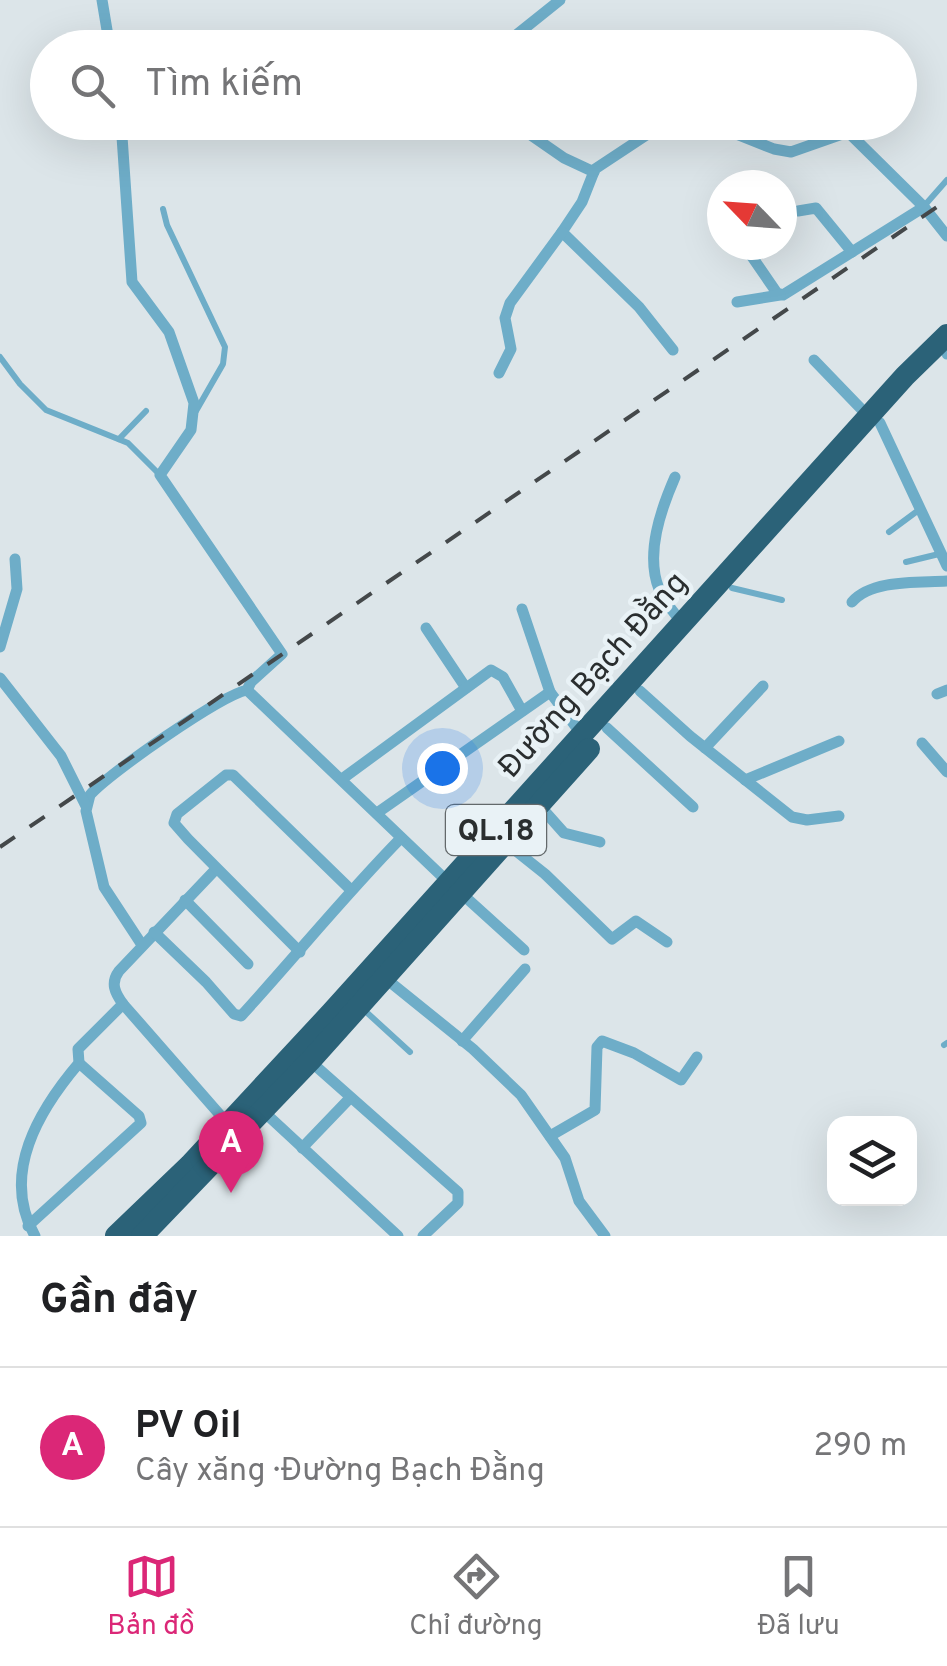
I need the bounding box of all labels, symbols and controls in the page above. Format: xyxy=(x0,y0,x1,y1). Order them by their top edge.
search box xyxy=(30,30,917,140)
icon: search xyxy=(65,58,120,113)
text: Tìm kiếm xyxy=(145,61,303,110)
north arrow xyxy=(707,170,797,260)
street label: Đường Bạch Đằng xyxy=(489,563,698,788)
your location xyxy=(417,743,468,794)
road number: QL.18 xyxy=(446,805,546,855)
pin: A xyxy=(198,1110,264,1193)
map controls xyxy=(827,1116,917,1206)
button: layers xyxy=(827,1116,917,1206)
text: Gần đây xyxy=(40,1275,198,1328)
text: PV Oil xyxy=(135,1403,241,1452)
text: A xyxy=(61,1427,84,1467)
text: 290 m xyxy=(813,1427,907,1467)
text: Cây xăng · Đường Bạch Đằng xyxy=(135,1452,545,1492)
tab: Bản đồ xyxy=(107,1549,195,1645)
tab: Chỉ đường xyxy=(409,1549,543,1645)
tab: Đã lưu xyxy=(757,1549,840,1645)

